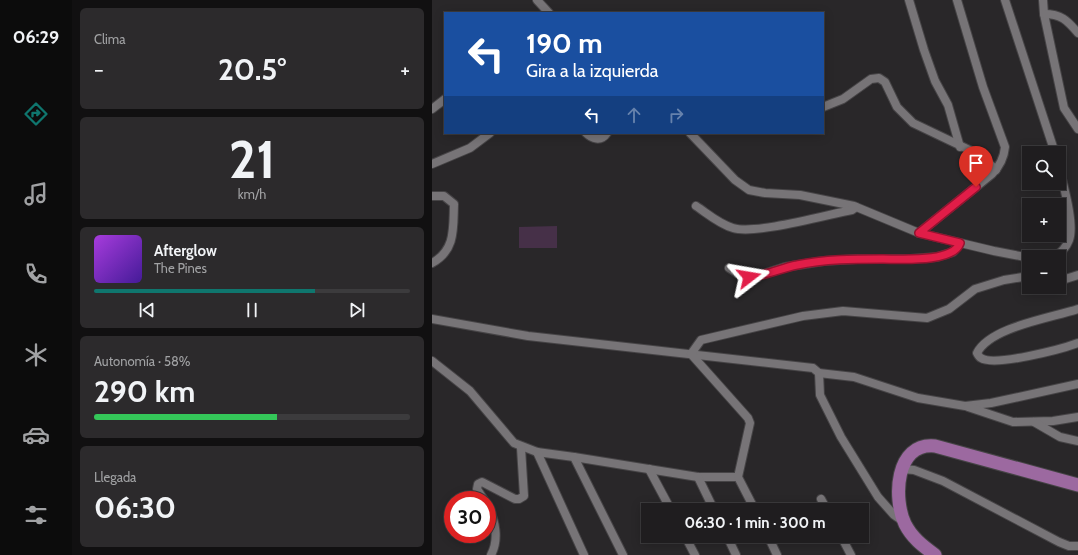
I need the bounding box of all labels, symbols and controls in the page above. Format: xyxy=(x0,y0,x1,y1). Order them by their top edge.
text: 06:29 xyxy=(13,26,59,48)
text: 190 m xyxy=(526,26,602,60)
icon: left xyxy=(460,28,512,80)
text: Clima xyxy=(94,31,125,47)
text: 20.5° xyxy=(218,51,286,88)
text: − xyxy=(94,56,104,83)
text: + xyxy=(400,56,410,83)
text: Gira a la izquierda xyxy=(526,60,658,82)
icon: directions xyxy=(22,100,50,128)
icon: left xyxy=(581,104,603,126)
icon: ahead xyxy=(623,104,645,126)
icon: right xyxy=(665,104,687,126)
text: 21 xyxy=(229,128,275,191)
pin xyxy=(959,146,993,187)
map controls xyxy=(1022,146,1066,294)
button: search xyxy=(1022,146,1066,190)
icon: arrive xyxy=(965,152,987,174)
icon: music xyxy=(22,180,50,208)
text: km/h xyxy=(238,186,266,202)
button: + xyxy=(1022,198,1066,242)
text: Afterglow xyxy=(154,242,217,260)
button: − xyxy=(1022,250,1066,294)
position arrow xyxy=(728,256,770,298)
icon: phone xyxy=(22,260,50,288)
text: The Pines xyxy=(154,260,207,276)
icon: previous xyxy=(136,299,158,321)
icon: pause xyxy=(241,299,263,321)
icon: next xyxy=(346,299,368,321)
icon: climate xyxy=(22,341,50,369)
text: Autonomía · 58% xyxy=(94,353,191,369)
text: 290 km xyxy=(94,373,195,410)
icon: car xyxy=(22,421,50,449)
text: Llegada xyxy=(94,469,136,485)
text: 06:30 xyxy=(94,489,176,526)
speed limit sign: 30 xyxy=(444,491,496,543)
icon: filters xyxy=(22,501,50,529)
text: 06:30 · 1 min · 300 m xyxy=(685,514,825,532)

